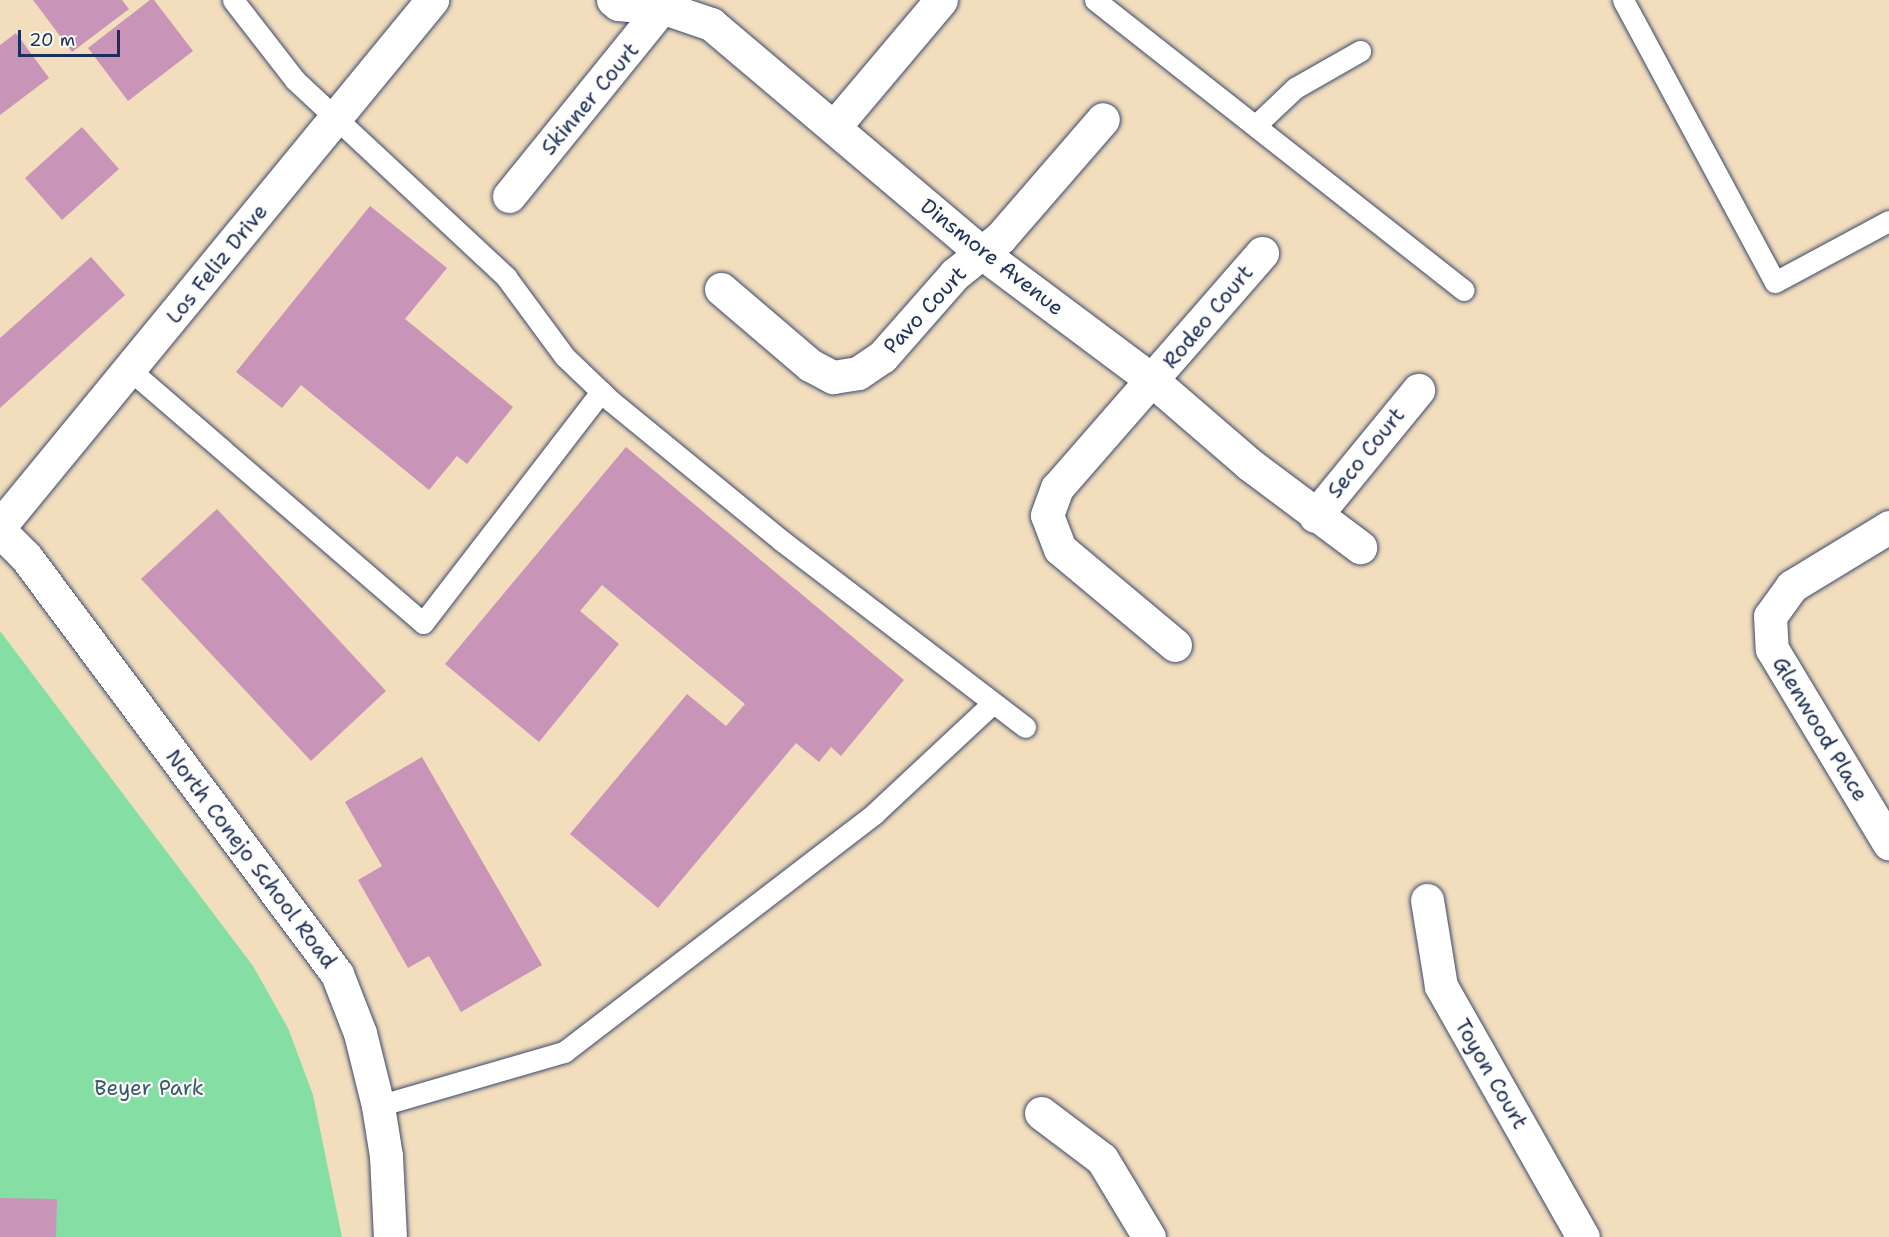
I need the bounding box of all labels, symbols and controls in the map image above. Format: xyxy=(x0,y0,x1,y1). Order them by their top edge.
scale bar xyxy=(21,18,123,56)
text: 20 m xyxy=(29,28,75,52)
street label: Skinner Court xyxy=(536,38,644,160)
street label: Dinsmore Avenue xyxy=(915,193,1069,321)
street label: Los Feliz Drive xyxy=(161,199,273,329)
street label: Rodeo Court xyxy=(1158,260,1258,374)
street label: Pavo Court xyxy=(878,261,972,359)
street label: Seco Court xyxy=(1322,403,1410,503)
street label: Glenwood Place xyxy=(1767,652,1873,806)
street label: North Conejo School Road xyxy=(160,745,342,973)
street label: Toyon Court xyxy=(1449,1014,1533,1134)
park label: Beyer Park xyxy=(94,1075,204,1101)

